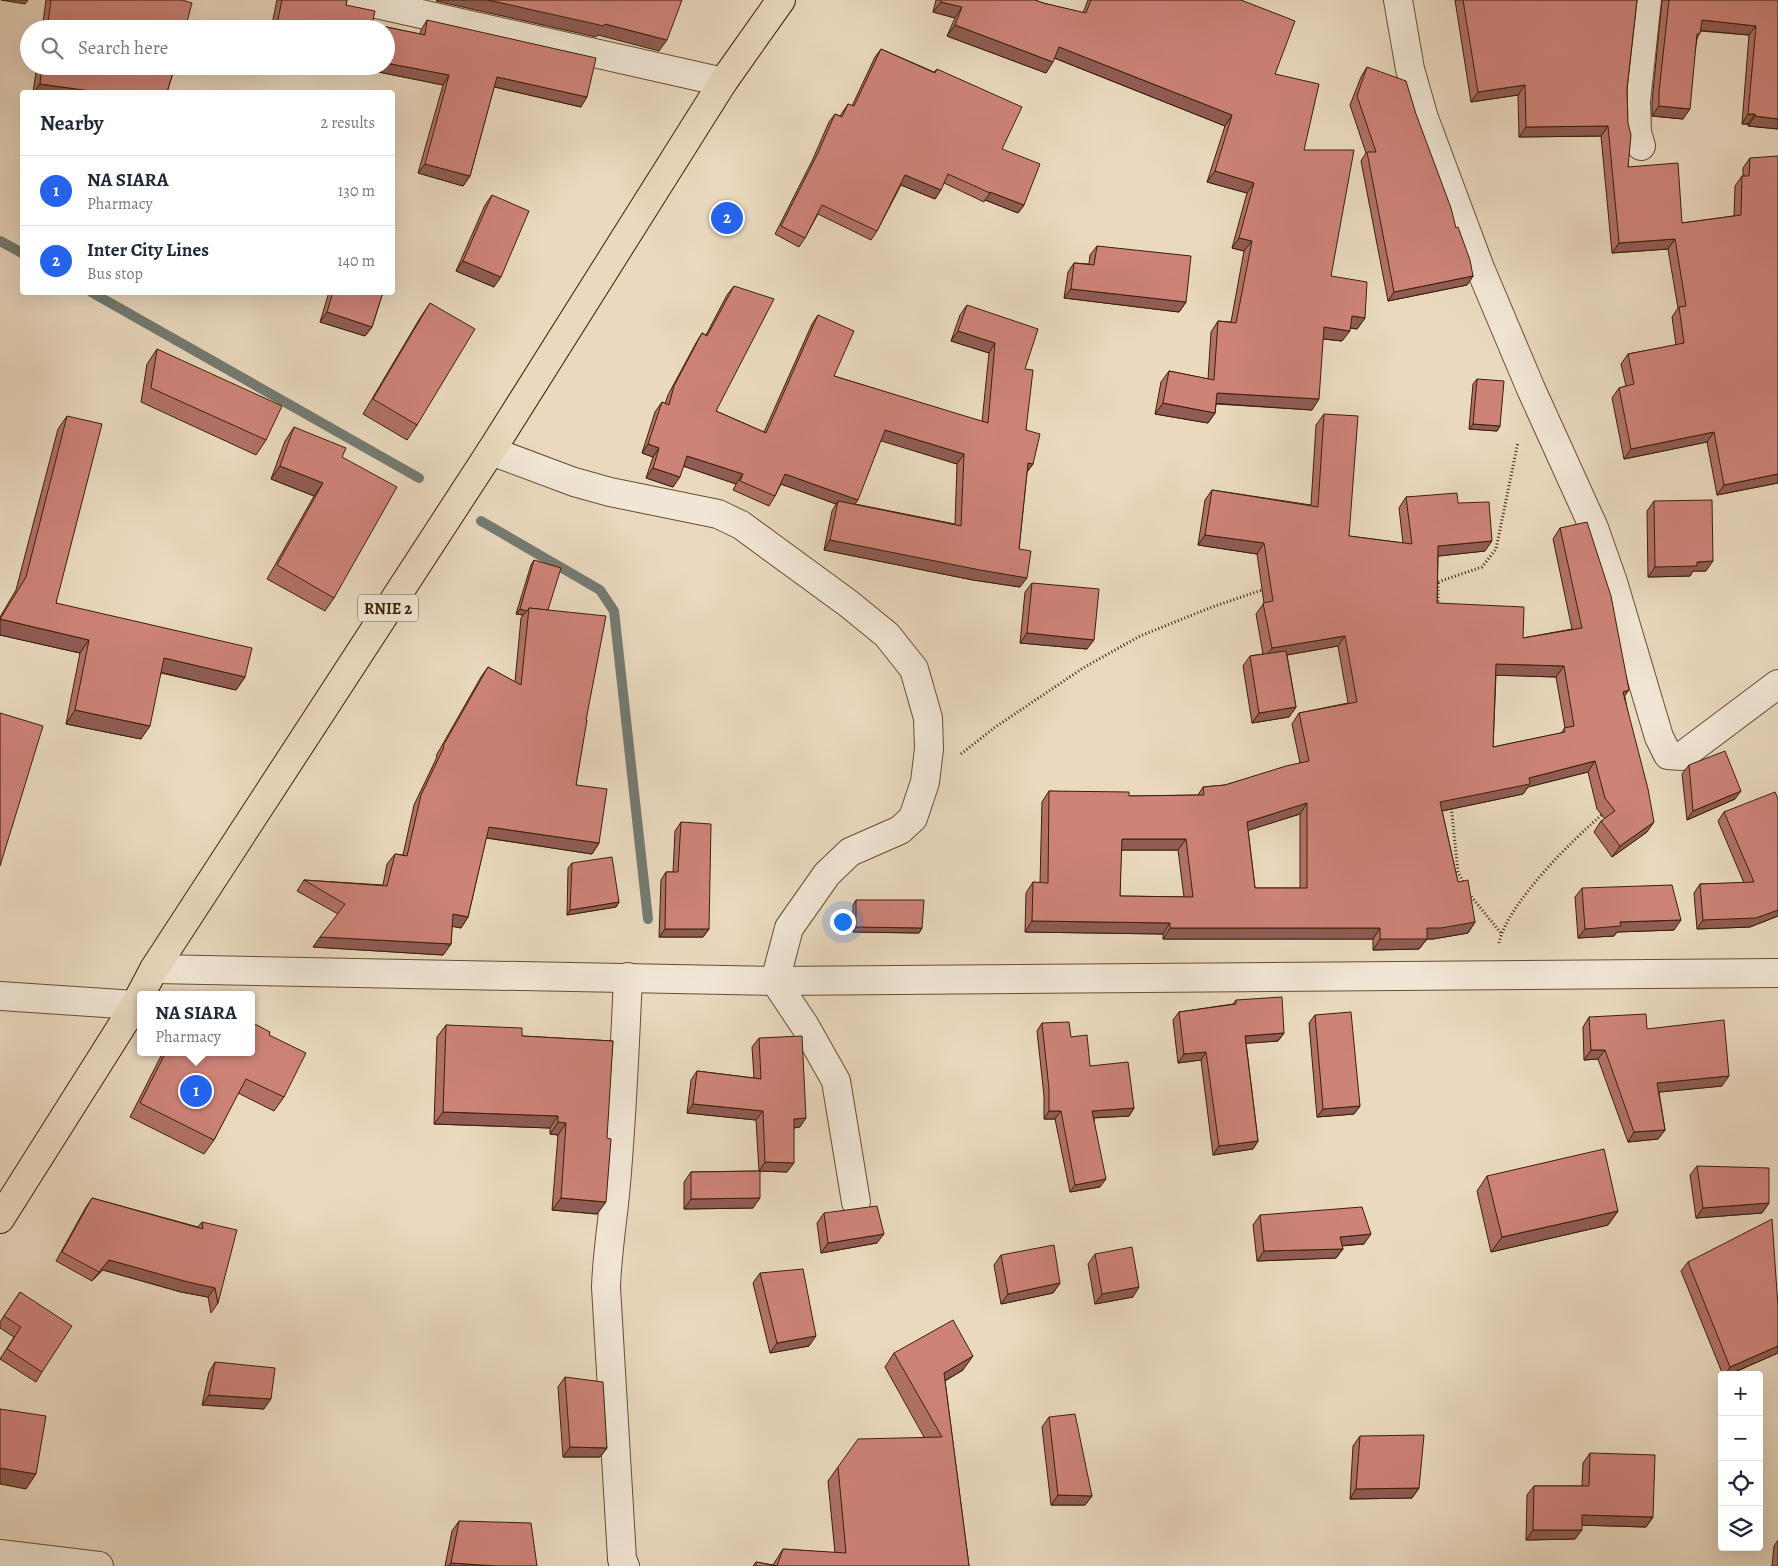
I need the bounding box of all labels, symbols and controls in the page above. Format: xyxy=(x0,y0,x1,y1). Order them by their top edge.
search box xyxy=(20,20,395,75)
icon: search xyxy=(38,34,66,62)
text: Search here xyxy=(78,35,168,61)
text: Nearby xyxy=(40,109,103,137)
text: 2 results xyxy=(320,112,375,134)
text: NA SIARA xyxy=(87,167,169,193)
text: 1 xyxy=(53,180,59,202)
text: 130 m xyxy=(338,180,375,202)
text: Pharmacy xyxy=(87,193,153,215)
pin: 2 xyxy=(711,199,743,237)
text: Inter City Lines xyxy=(87,237,209,263)
text: 2 xyxy=(52,250,60,272)
text: 140 m xyxy=(337,250,375,272)
text: Bus stop xyxy=(87,263,143,285)
road number: RNIE 2 xyxy=(358,594,418,622)
your location xyxy=(830,909,856,935)
popup xyxy=(137,991,255,1056)
text: NA SIARA xyxy=(155,1000,237,1026)
text: Pharmacy xyxy=(155,1026,221,1048)
pin: 1 xyxy=(180,1072,212,1110)
map controls xyxy=(1718,1371,1763,1551)
button: + xyxy=(1718,1371,1763,1416)
button: − xyxy=(1718,1416,1763,1461)
button: locate xyxy=(1718,1461,1763,1506)
button: layers xyxy=(1718,1506,1763,1551)

